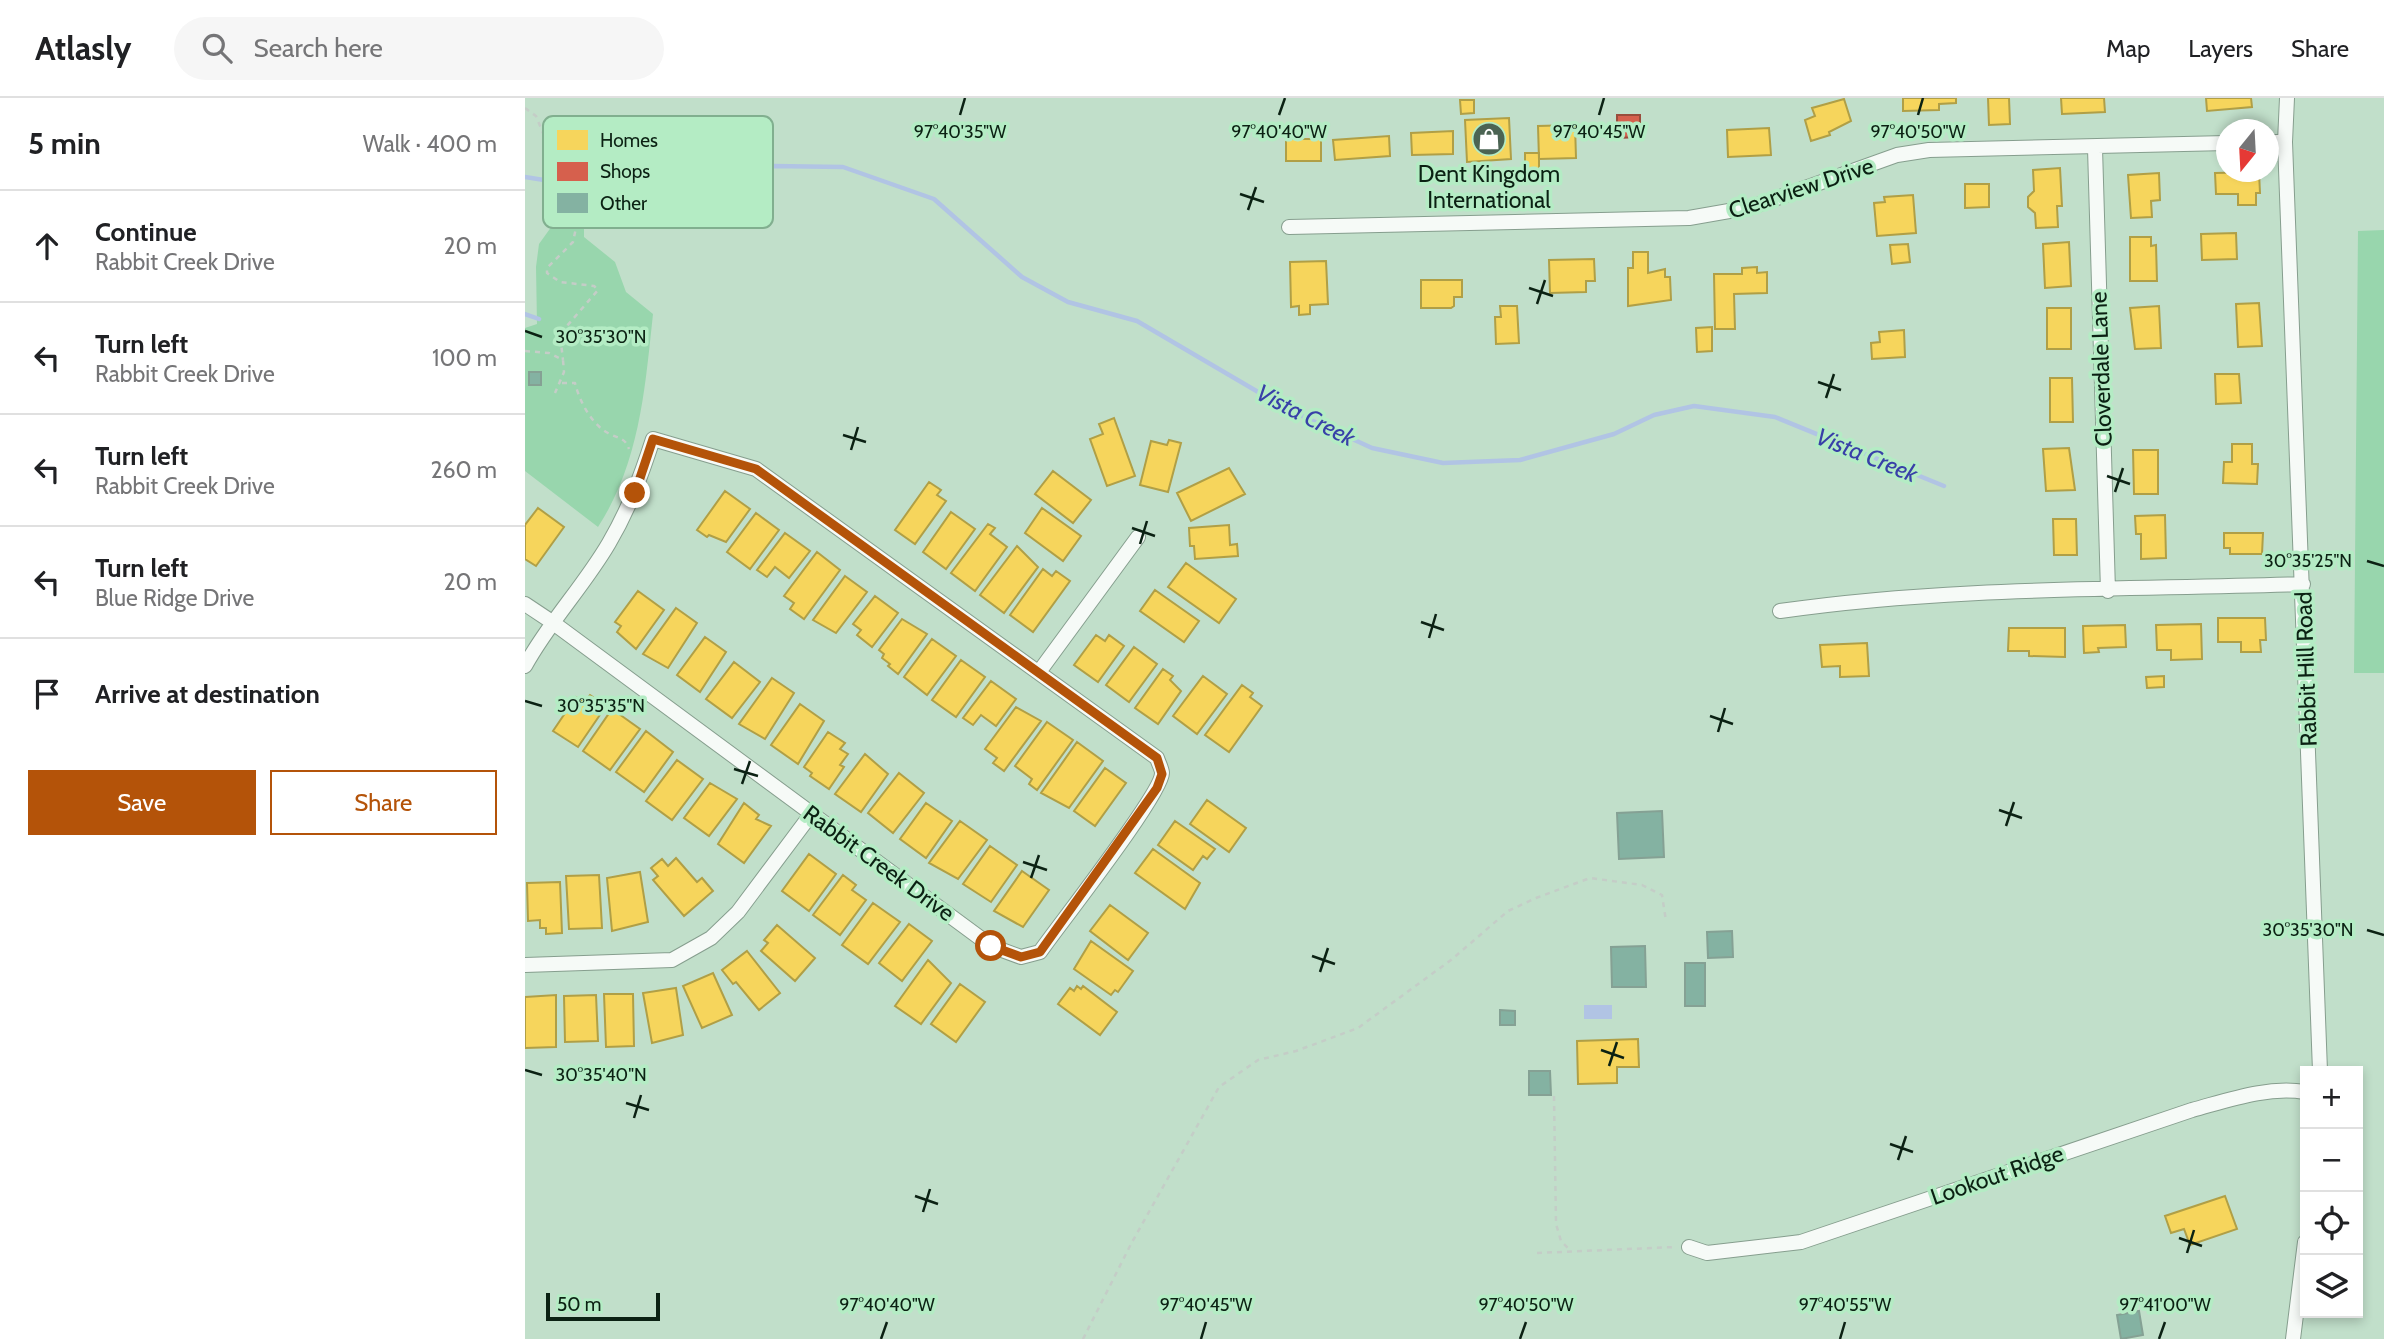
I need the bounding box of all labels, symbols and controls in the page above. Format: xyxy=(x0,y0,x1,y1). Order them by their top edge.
search box xyxy=(174,17,664,80)
text: Atlasly xyxy=(35,28,132,68)
icon: search xyxy=(198,29,236,67)
text: Search here xyxy=(254,32,383,64)
text: Map xyxy=(2106,34,2150,63)
text: Layers xyxy=(2188,34,2253,63)
text: Share xyxy=(2291,34,2349,63)
legend xyxy=(543,116,773,228)
north arrow xyxy=(2216,119,2279,182)
shop icon: Dent Kingdom International xyxy=(1470,120,1508,158)
text: 97°40'35"W xyxy=(914,121,1006,143)
text: 97°40'40"W xyxy=(1231,121,1327,143)
text: 97°40'45"W xyxy=(1553,121,1645,143)
text: 97°40'50"W xyxy=(1870,121,1966,143)
text: 5 min xyxy=(28,125,101,162)
text: Homes xyxy=(600,129,658,152)
text: Walk · 400 m xyxy=(363,130,497,158)
street label: Clearview Drive xyxy=(1725,151,1877,225)
text: Shops xyxy=(600,160,650,183)
place label: Dent Kingdom International xyxy=(1418,160,1560,214)
text: Other xyxy=(600,192,647,215)
text: Continue xyxy=(95,216,197,248)
icon: ahead xyxy=(28,227,66,265)
text: 20 m xyxy=(444,232,497,260)
text: Rabbit Creek Drive xyxy=(95,248,275,276)
street label: Cloverdale Lane xyxy=(2084,291,2118,447)
text: 30°35'30"N xyxy=(556,326,646,348)
text: Turn left xyxy=(95,328,188,360)
icon: left xyxy=(28,339,66,377)
text: 100 m xyxy=(432,344,497,372)
text: Rabbit Creek Drive xyxy=(95,360,275,388)
water label: Vista Creek xyxy=(1252,378,1361,452)
water label: Vista Creek xyxy=(1812,422,1923,489)
text: Turn left xyxy=(95,440,188,472)
icon: left xyxy=(28,451,66,489)
text: 260 m xyxy=(430,456,497,484)
text: Rabbit Creek Drive xyxy=(95,472,275,500)
route end xyxy=(619,477,650,508)
text: 30°35'25"N xyxy=(2264,550,2352,572)
text: Turn left xyxy=(95,552,188,584)
icon: left xyxy=(28,563,66,601)
text: 20 m xyxy=(444,568,497,596)
text: Blue Ridge Drive xyxy=(95,584,254,612)
street label: Rabbit Hill Road xyxy=(2289,591,2323,747)
icon: arrive xyxy=(28,675,66,713)
text: Arrive at destination xyxy=(95,678,320,710)
text: 30°35'35"N xyxy=(557,695,645,717)
button: Save xyxy=(28,770,256,835)
button: Share xyxy=(270,770,497,835)
street label: Rabbit Creek Drive xyxy=(798,799,960,927)
text: 30°35'30"N xyxy=(2263,919,2353,941)
route start xyxy=(975,930,1006,961)
text: 30°35'40"N xyxy=(555,1064,647,1086)
map controls xyxy=(2300,1066,2363,1318)
button: + xyxy=(2300,1066,2363,1129)
button: − xyxy=(2300,1129,2363,1192)
street label: Lookout Ridge xyxy=(1927,1139,2067,1211)
button: locate xyxy=(2300,1192,2363,1255)
button: layers xyxy=(2300,1255,2363,1318)
scale bar xyxy=(546,1290,660,1322)
text: 50 m xyxy=(557,1293,601,1316)
text: 97°40'40"W xyxy=(839,1294,935,1316)
text: 97°40'45"W xyxy=(1160,1294,1252,1316)
text: 97°40'50"W xyxy=(1478,1294,1574,1316)
text: 97°40'55"W xyxy=(1799,1294,1891,1316)
text: 97°41'00"W xyxy=(2119,1294,2211,1316)

